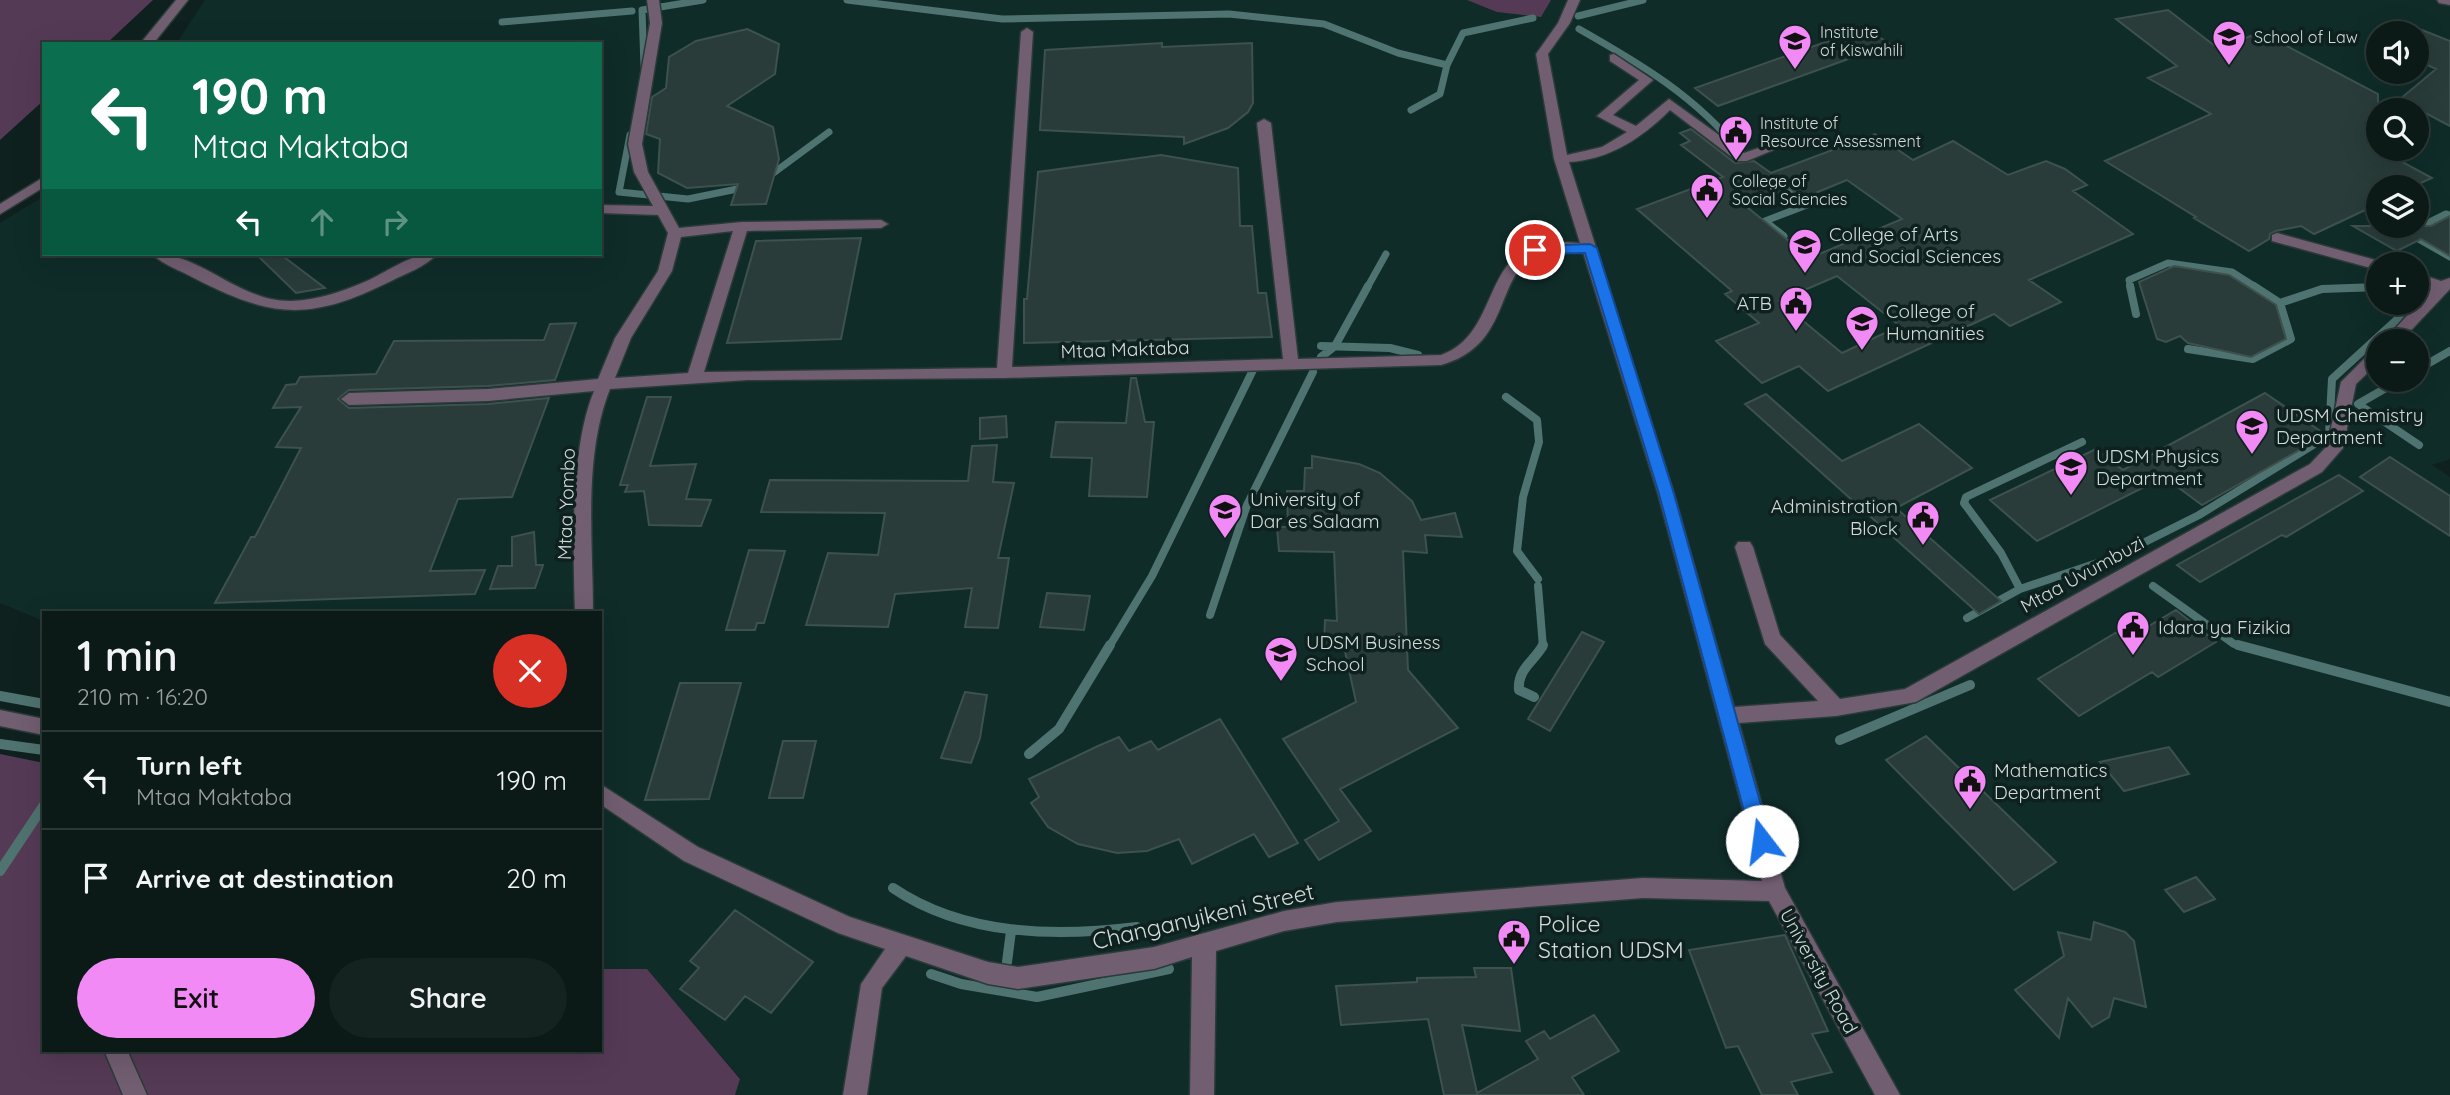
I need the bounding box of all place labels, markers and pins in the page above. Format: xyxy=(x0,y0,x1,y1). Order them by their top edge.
school or university icon: School of Law xyxy=(2210,18,2248,67)
school or university icon: Institute of Kiswahili xyxy=(1776,22,1814,71)
place label: Institute of Kiswahili xyxy=(1820,22,1903,60)
place label: School of Law xyxy=(2254,27,2358,47)
public building icon: Institute of Resource Assessment xyxy=(1717,113,1755,162)
place label: Institute of Resource Assessment xyxy=(1760,113,1921,151)
public building icon: College of Social Sciencies xyxy=(1688,171,1726,220)
place label: College of Social Sciencies xyxy=(1732,171,1847,209)
pin xyxy=(1505,220,1565,280)
place label: College of Arts and Social Sciences xyxy=(1829,222,2001,268)
school or university icon: College of Arts and Social Sciences xyxy=(1786,226,1824,275)
public building icon: ATB xyxy=(1777,284,1815,333)
place label: ATB xyxy=(1737,291,1772,315)
place label: College of Humanities xyxy=(1886,299,1985,345)
school or university icon: College of Humanities xyxy=(1843,303,1881,352)
place label: UDSM Chemistry Department xyxy=(2276,403,2424,449)
school or university icon: UDSM Chemistry Department xyxy=(2233,407,2271,456)
place label: UDSM Physics Department xyxy=(2096,444,2219,490)
school or university icon: UDSM Physics Department xyxy=(2052,448,2090,497)
place label: University of Dar es Salaam xyxy=(1250,487,1380,533)
school or university icon: University of Dar es Salaam xyxy=(1206,491,1244,540)
place label: Administration Block xyxy=(1771,494,1898,540)
public building icon: Administration Block xyxy=(1904,498,1942,547)
public building icon: Idara ya Fizikia xyxy=(2114,608,2152,657)
place label: Idara ya Fizikia xyxy=(2158,615,2291,639)
place label: UDSM Business School xyxy=(1306,630,1441,676)
school or university icon: UDSM Business School xyxy=(1262,634,1300,683)
place label: Mathematics Department xyxy=(1994,758,2107,804)
public building icon: Mathematics Department xyxy=(1951,762,1989,811)
place label: Police Station UDSM xyxy=(1538,909,1684,964)
public building icon: Police Station UDSM xyxy=(1495,917,1533,966)

